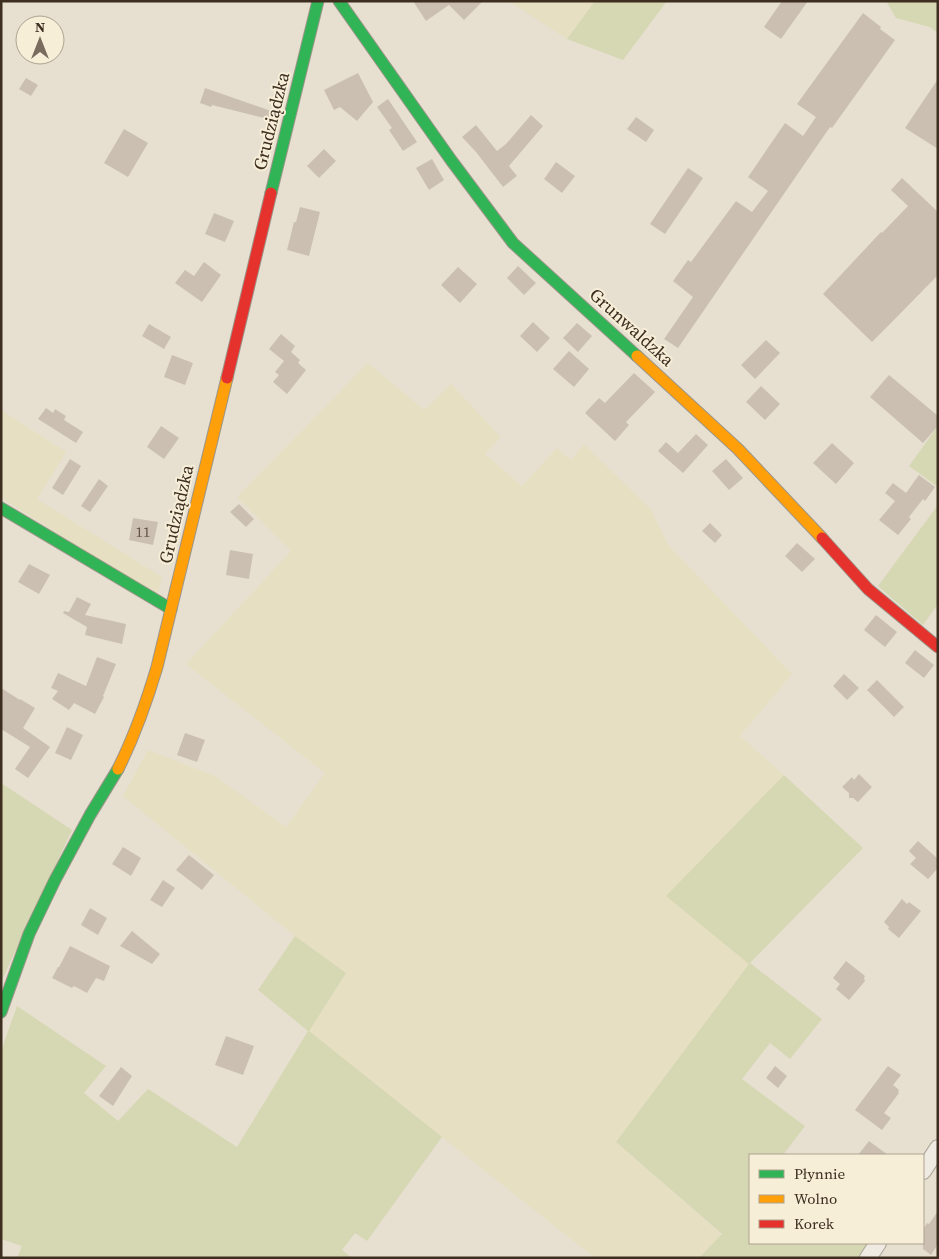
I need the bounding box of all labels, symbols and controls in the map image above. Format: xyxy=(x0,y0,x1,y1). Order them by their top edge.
north arrow xyxy=(15,15,65,65)
text: N xyxy=(35,17,45,37)
street label: Grudziądzka xyxy=(247,68,295,173)
street label: Grunwaldzka xyxy=(584,282,680,372)
street label: Grudziądzka xyxy=(153,461,200,566)
house number: 11 xyxy=(135,521,151,542)
legend xyxy=(749,1154,924,1244)
text: Płynnie xyxy=(794,1163,845,1184)
text: Wolno xyxy=(794,1188,837,1209)
text: Korek xyxy=(794,1213,835,1234)

